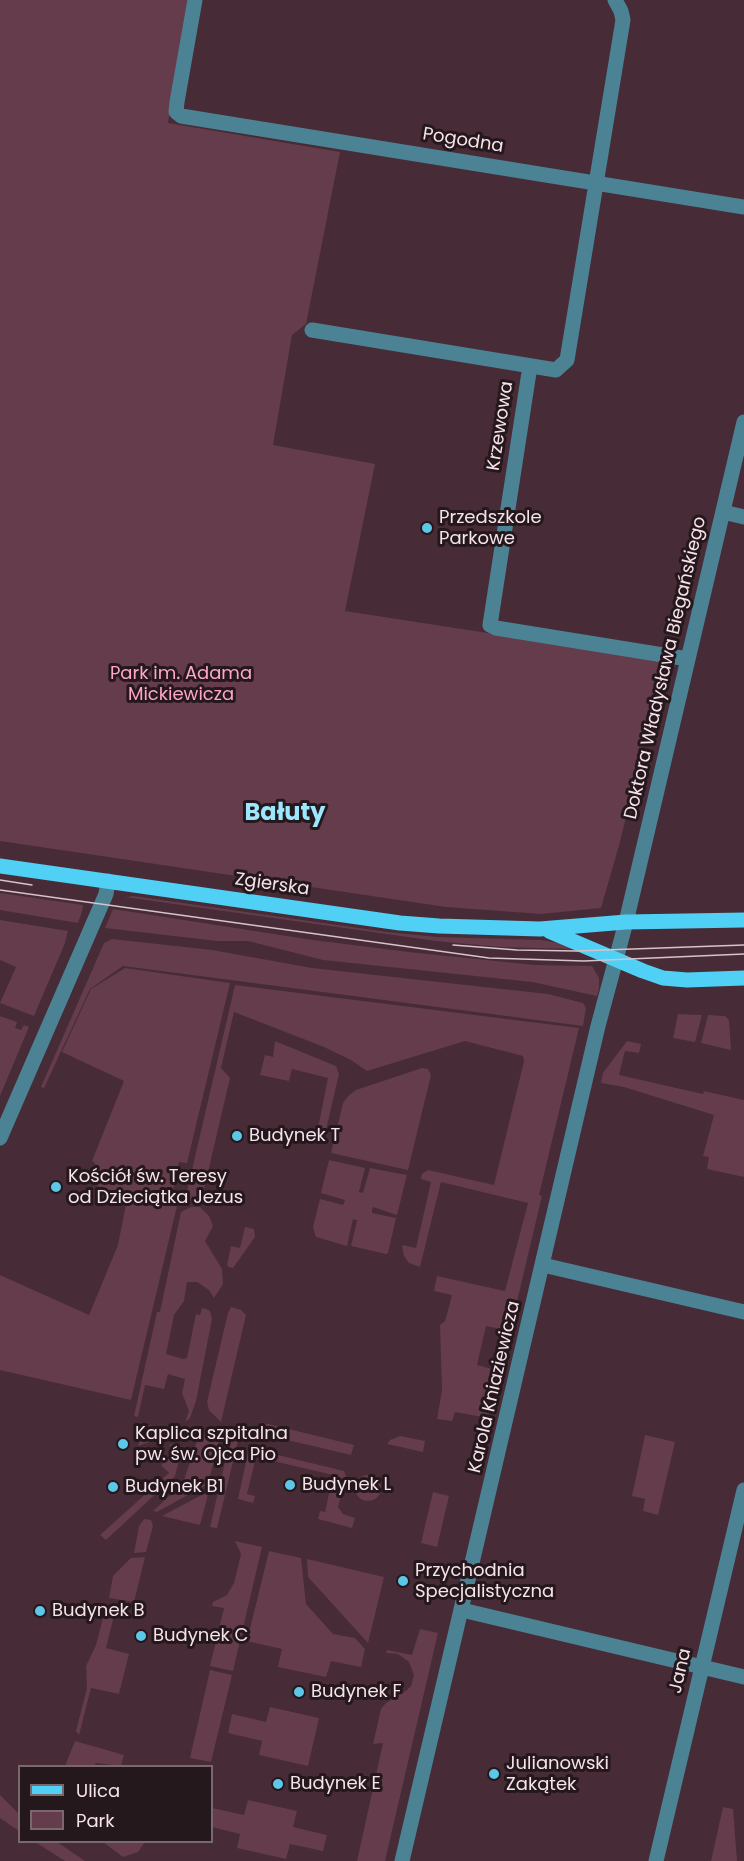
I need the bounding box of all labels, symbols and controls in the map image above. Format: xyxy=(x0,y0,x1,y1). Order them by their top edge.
street label: Pogodna xyxy=(421,124,505,158)
street label: Krzewowa xyxy=(483,380,519,472)
place label: Przedszkole Parkowe xyxy=(439,507,542,550)
street label: Doktora Władysława Biegańskiego xyxy=(621,515,711,821)
marker: Przedszkole Parkowe xyxy=(420,521,434,535)
park label: Park im. Adama Mickiewicza xyxy=(110,663,252,706)
district label: Bałuty xyxy=(245,800,325,828)
street label: Zgierska xyxy=(233,869,311,901)
place label: Budynek T xyxy=(249,1125,340,1147)
marker: Budynek T xyxy=(230,1129,244,1143)
place label: Kościół św. Teresy od Dzieciątka Jezus xyxy=(68,1166,243,1208)
marker: Kościół św. Teresy od Dzieciątka Jezus xyxy=(49,1180,63,1194)
street label: Karola Kniaziewicza xyxy=(465,1299,525,1475)
place label: Kaplica szpitalna pw. św. Ojca Pio xyxy=(135,1423,288,1466)
marker: Kaplica szpitalna pw. św. Ojca Pio xyxy=(116,1437,130,1451)
place label: Budynek L xyxy=(302,1474,391,1496)
place label: Budynek B1 xyxy=(125,1476,223,1498)
marker: Budynek L xyxy=(283,1478,297,1492)
marker: Budynek B1 xyxy=(106,1480,120,1494)
place label: Przychodnia Specjalistyczna xyxy=(415,1560,554,1602)
marker: Przychodnia Specjalistyczna xyxy=(396,1574,410,1588)
place label: Budynek B xyxy=(52,1600,145,1622)
marker: Budynek B xyxy=(33,1604,47,1618)
place label: Budynek C xyxy=(153,1625,249,1647)
marker: Budynek C xyxy=(134,1629,148,1643)
street label: Jana xyxy=(665,1646,697,1696)
place label: Budynek F xyxy=(311,1681,402,1703)
marker: Budynek F xyxy=(292,1685,306,1699)
place label: Julianowski Zakątek xyxy=(506,1753,609,1796)
legend xyxy=(18,1765,213,1843)
marker: Julianowski Zakątek xyxy=(487,1767,501,1781)
place label: Budynek E xyxy=(290,1773,381,1795)
marker: Budynek E xyxy=(271,1777,285,1791)
text: Ulica xyxy=(76,1778,120,1803)
text: Park xyxy=(76,1808,115,1833)

